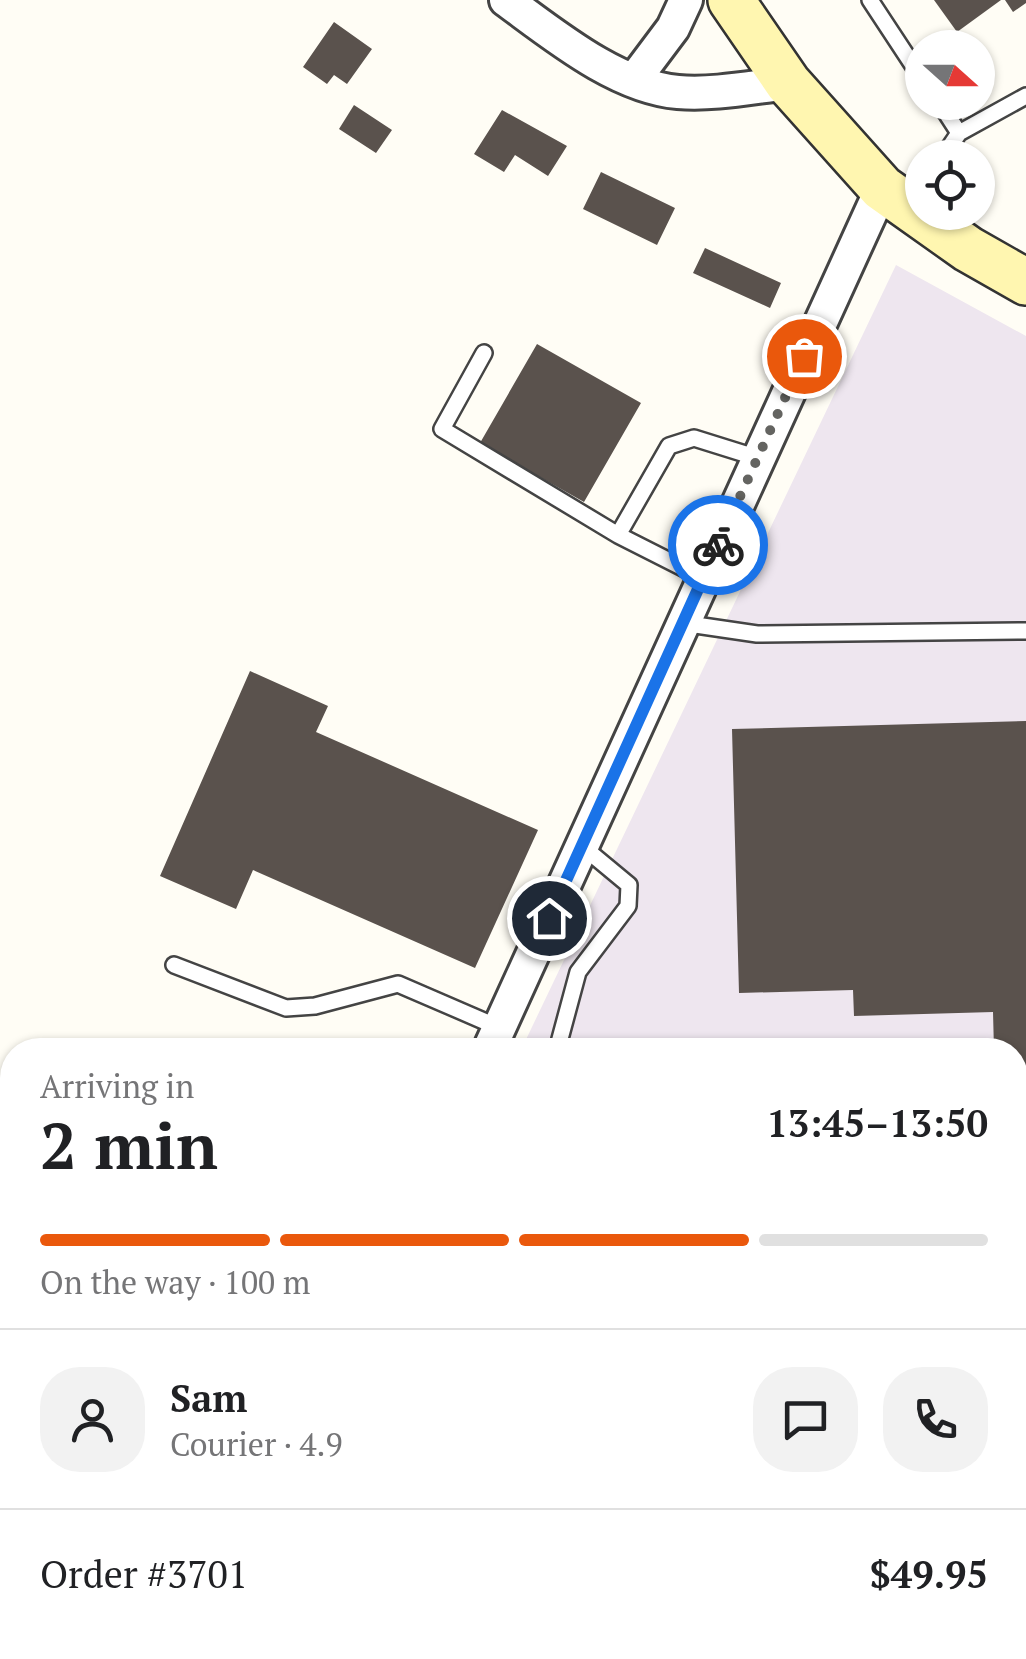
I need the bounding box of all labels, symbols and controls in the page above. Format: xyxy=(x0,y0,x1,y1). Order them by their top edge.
north arrow xyxy=(905,30,995,120)
map controls xyxy=(905,30,995,230)
button: locate xyxy=(905,140,995,230)
pin xyxy=(762,314,847,399)
icon: bag xyxy=(777,329,832,384)
courier xyxy=(668,495,768,595)
icon: bike xyxy=(691,518,746,573)
pin xyxy=(507,876,592,961)
icon: home xyxy=(522,891,577,946)
text: Arriving in xyxy=(40,1065,194,1107)
text: 13:45–13:50 xyxy=(766,1098,988,1148)
text: 2 min xyxy=(40,1101,218,1188)
text: On the way · 100 m xyxy=(40,1261,310,1303)
button: person xyxy=(40,1367,145,1472)
button: chat xyxy=(753,1367,858,1472)
button: phone xyxy=(883,1367,988,1472)
text: Sam xyxy=(170,1373,247,1423)
text: Courier · 4.9 xyxy=(170,1423,342,1465)
text: Order #3701 xyxy=(40,1549,248,1599)
text: $49.95 xyxy=(869,1549,988,1599)

